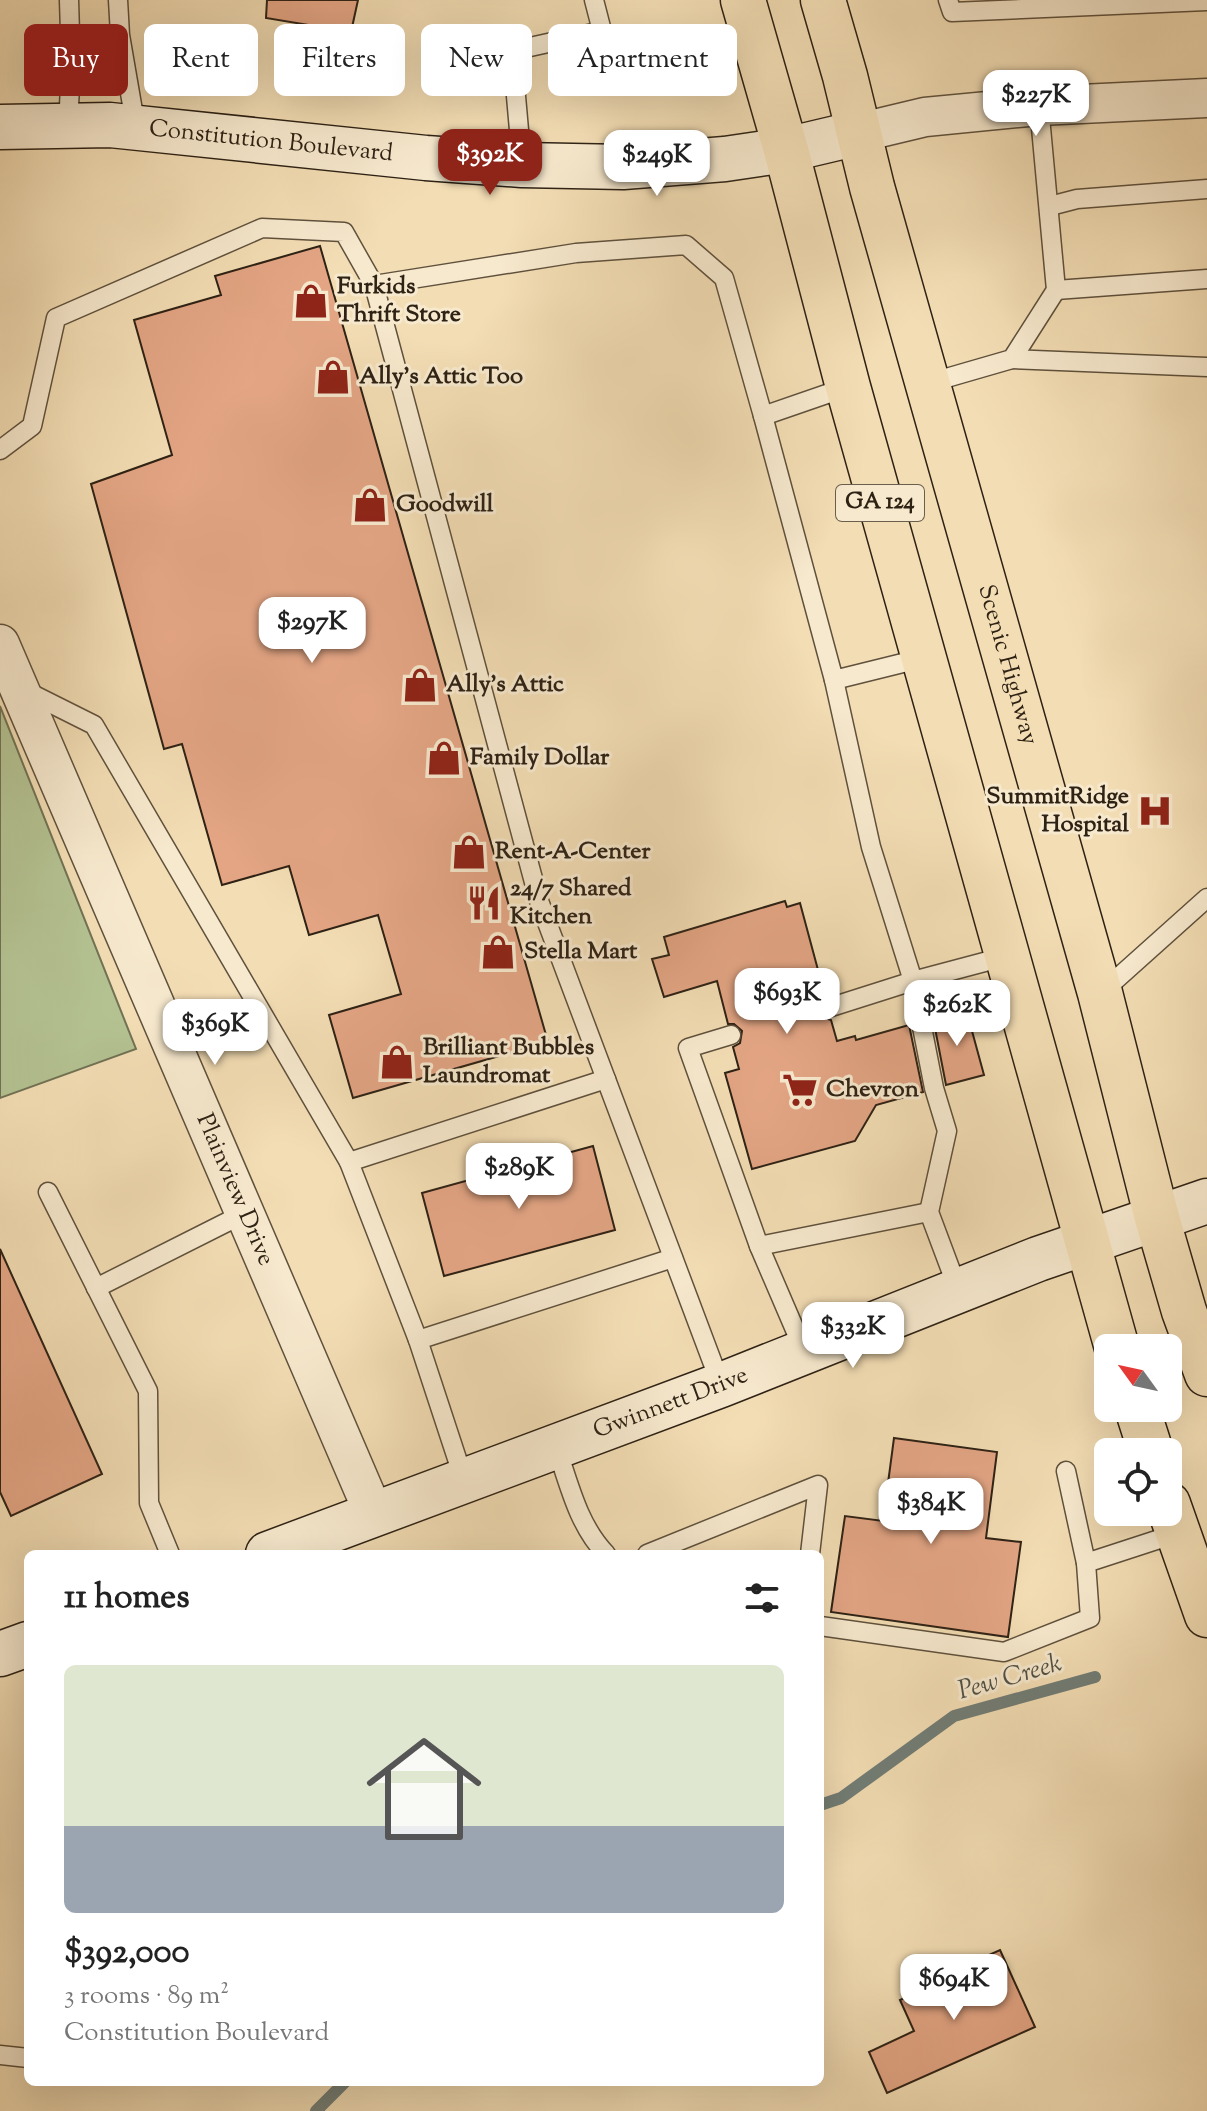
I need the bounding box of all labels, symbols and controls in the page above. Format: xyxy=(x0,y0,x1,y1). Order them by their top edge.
chip: Buy xyxy=(24,24,128,96)
chip: Rent xyxy=(144,24,258,96)
chip: Filters xyxy=(274,24,405,96)
chip: New xyxy=(421,24,532,96)
chip: Apartment xyxy=(548,24,737,96)
pin: $227K xyxy=(980,70,1092,138)
text: $227K xyxy=(1001,77,1071,114)
street label: Constitution Boulevard xyxy=(147,112,395,172)
pin: $392K xyxy=(434,129,546,197)
pin: $249K xyxy=(601,130,713,198)
text: $392K xyxy=(456,136,524,173)
text: $249K xyxy=(622,137,692,174)
place label: Furkids Thrift Store xyxy=(337,270,461,332)
shop icon: Furkids Thrift Store xyxy=(292,282,330,320)
shop icon: Ally's Attic Too xyxy=(314,358,352,396)
place label: Ally's Attic Too xyxy=(359,360,523,394)
road number: GA 124 xyxy=(836,485,924,521)
shop icon: Goodwill xyxy=(351,486,389,524)
place label: Goodwill xyxy=(396,488,494,522)
street label: Scenic Highway xyxy=(968,581,1046,749)
pin: $297K xyxy=(256,597,368,665)
text: $297K xyxy=(277,604,347,641)
shop icon: Ally's Attic xyxy=(401,666,439,704)
place label: Ally's Attic xyxy=(446,668,564,702)
shop icon: Family Dollar xyxy=(425,739,463,777)
place label: Family Dollar xyxy=(470,741,610,775)
place label: SummitRidge Hospital xyxy=(986,780,1129,842)
hospital icon: SummitRidge Hospital xyxy=(1136,792,1174,830)
shop icon: Rent-A-Center xyxy=(450,833,488,871)
place label: Rent-A-Center xyxy=(495,835,652,869)
place label: 24/7 Shared Kitchen xyxy=(510,872,632,934)
restaurant icon: 24/7 Shared Kitchen xyxy=(465,884,503,922)
shop icon: Stella Mart xyxy=(479,933,517,971)
place label: Stella Mart xyxy=(524,935,638,969)
pin: $693K xyxy=(731,968,843,1036)
text: $693K xyxy=(753,975,821,1012)
pin: $262K xyxy=(901,980,1013,1048)
text: $262K xyxy=(922,987,992,1024)
pin: $369K xyxy=(159,999,271,1067)
text: $369K xyxy=(181,1006,249,1043)
place label: Brilliant Bubbles Laundromat xyxy=(423,1031,594,1093)
shop icon: Brilliant Bubbles Laundromat xyxy=(378,1043,416,1081)
supermarket icon: Chevron xyxy=(781,1071,819,1109)
place label: Chevron xyxy=(826,1073,920,1107)
street label: Plainview Drive xyxy=(187,1108,282,1271)
pin: $289K xyxy=(463,1143,575,1211)
text: $289K xyxy=(484,1150,554,1187)
pin: $332K xyxy=(797,1302,909,1370)
text: $332K xyxy=(820,1309,886,1346)
north arrow xyxy=(1094,1334,1182,1422)
map controls xyxy=(1094,1334,1182,1526)
street label: Gwinnett Drive xyxy=(589,1359,753,1448)
button: locate xyxy=(1094,1438,1182,1526)
pin: $384K xyxy=(875,1478,987,1546)
text: $384K xyxy=(896,1485,966,1522)
text: 11 homes xyxy=(64,1574,190,1623)
icon: filters xyxy=(740,1576,784,1620)
water label: Pew Creek xyxy=(954,1646,1066,1710)
icon: home xyxy=(352,1717,496,1861)
text: $392,000 xyxy=(64,1929,189,1978)
pin: $694K xyxy=(898,1954,1010,2022)
text: $694K xyxy=(918,1961,990,1998)
text: 3 rooms · 89 m² xyxy=(64,1978,229,2015)
text: Constitution Boulevard xyxy=(64,2015,329,2052)

